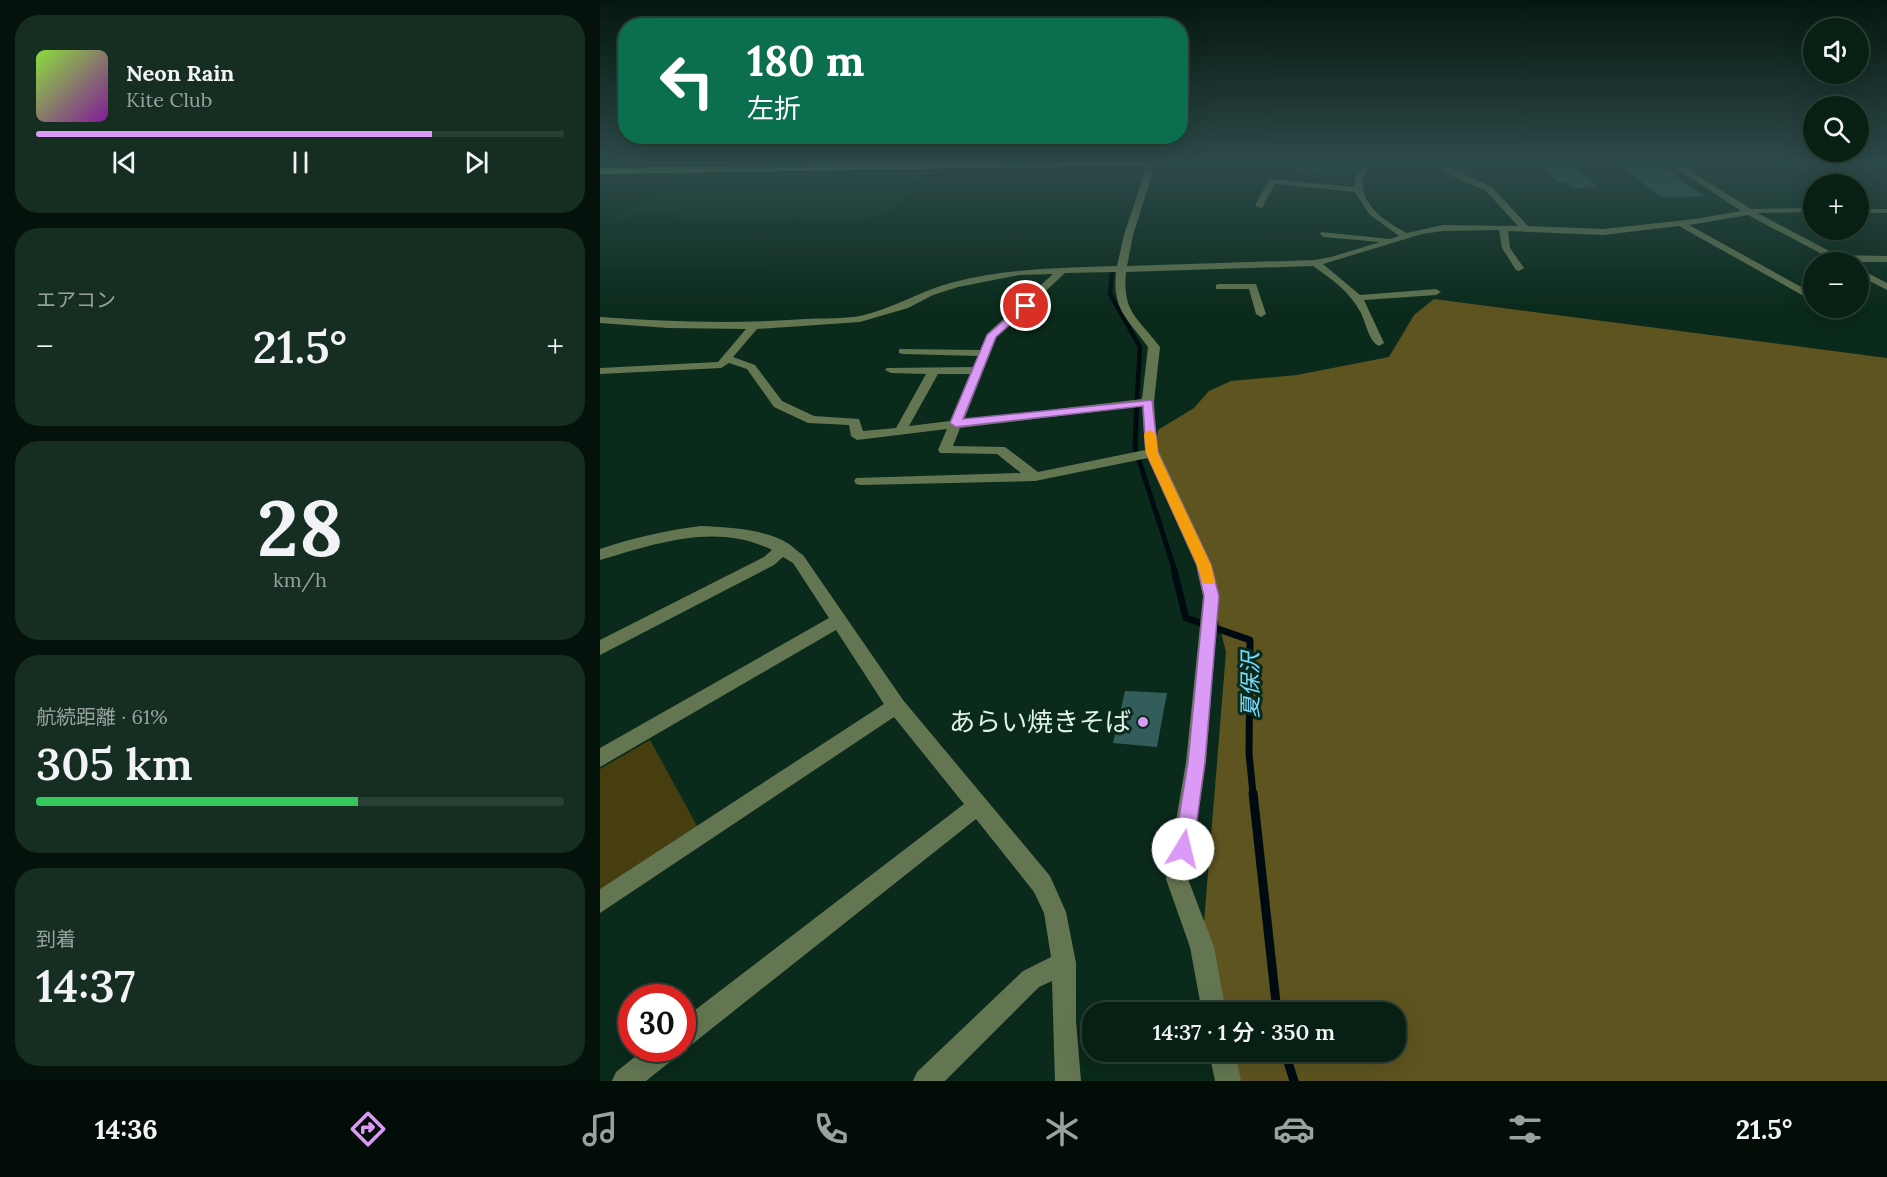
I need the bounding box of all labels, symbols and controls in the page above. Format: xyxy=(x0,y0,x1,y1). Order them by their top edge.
map controls xyxy=(1803,18,1869,318)
button: sound xyxy=(1803,18,1869,84)
text: 180 m xyxy=(747,34,864,88)
icon: left xyxy=(648,42,726,120)
text: Neon Rain xyxy=(126,59,234,87)
text: Kite Club xyxy=(126,87,212,112)
text: 左折 xyxy=(747,91,801,125)
button: search xyxy=(1803,96,1869,162)
icon: previous xyxy=(108,146,141,179)
icon: pause xyxy=(284,146,317,179)
icon: next xyxy=(460,146,493,179)
button: + xyxy=(1803,174,1869,240)
button: − xyxy=(1803,252,1869,318)
pin xyxy=(1000,280,1051,331)
text: エアコン xyxy=(36,287,116,312)
icon: arrive xyxy=(1009,289,1042,322)
text: 21.5° xyxy=(253,318,347,375)
text: − xyxy=(36,325,54,367)
text: + xyxy=(547,325,564,367)
text: 28 xyxy=(257,478,343,577)
text: km/h xyxy=(273,567,327,592)
water label: 夏保沢 xyxy=(1236,649,1264,718)
text: 航続距離 · 61% xyxy=(36,704,168,729)
place label: あらい焼きそば xyxy=(949,705,1131,738)
marker: あらい焼きそば xyxy=(1136,715,1150,729)
text: 305 km xyxy=(36,735,193,792)
position arrow xyxy=(1151,817,1215,881)
text: 到着 xyxy=(36,926,76,951)
text: 14:37 xyxy=(36,957,135,1014)
speed limit sign: 30 xyxy=(618,984,696,1062)
text: 14:37 · 1 分 · 350 m xyxy=(1153,1018,1335,1046)
icon: directions xyxy=(347,1108,389,1150)
icon: music xyxy=(579,1108,621,1150)
icon: phone xyxy=(810,1108,852,1150)
icon: climate xyxy=(1041,1108,1083,1150)
icon: car xyxy=(1273,1108,1315,1150)
icon: filters xyxy=(1504,1108,1546,1150)
text: 14:36 xyxy=(95,1112,158,1146)
text: 21.5° xyxy=(1736,1112,1792,1146)

